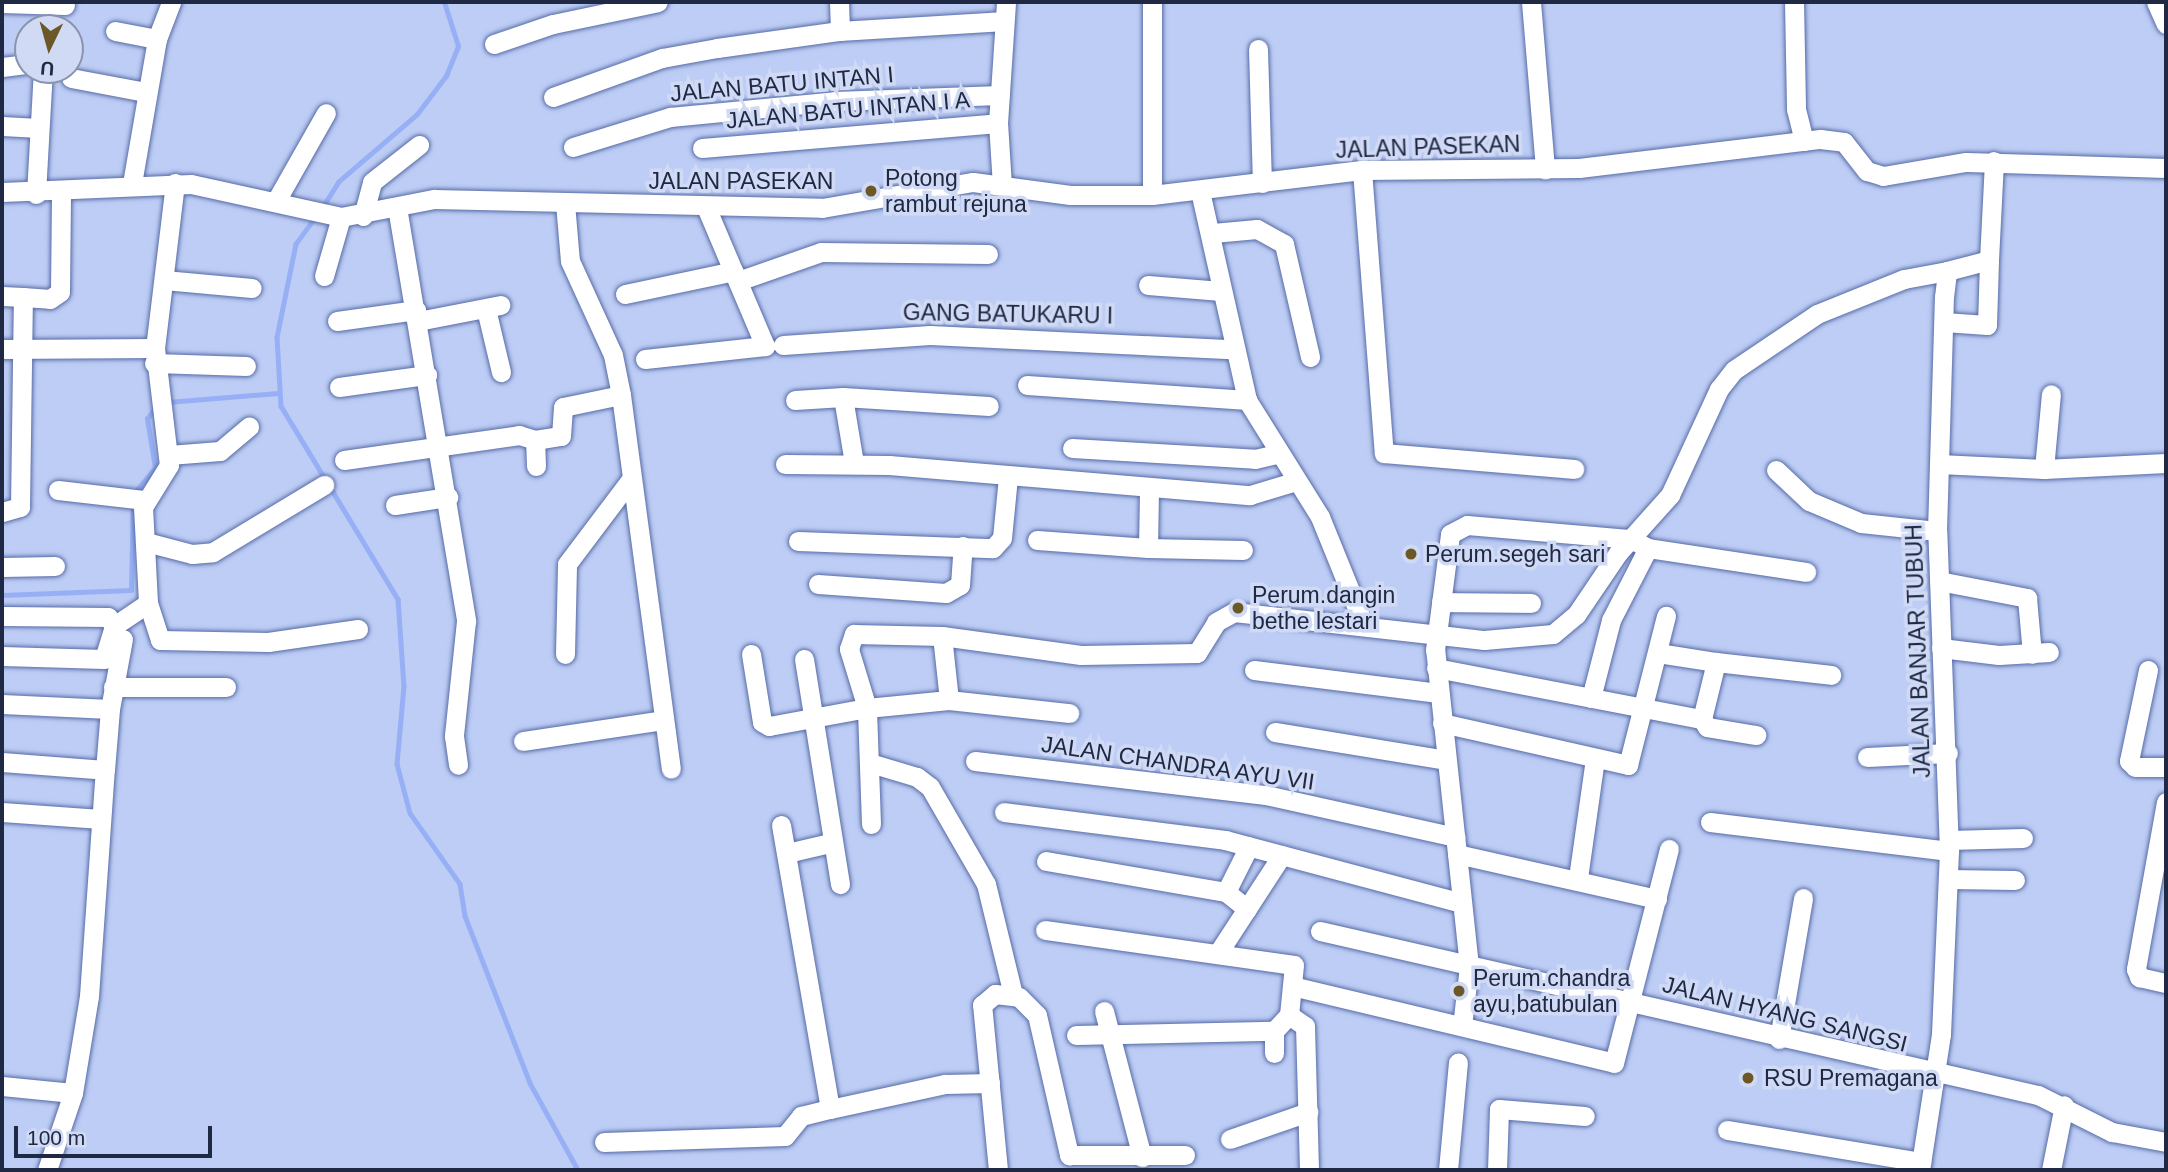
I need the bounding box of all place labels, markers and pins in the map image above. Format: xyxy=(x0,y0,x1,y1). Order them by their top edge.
place label: Potong rambut rejuna xyxy=(885,164,1027,218)
marker: Potong rambut rejuna xyxy=(863,183,879,199)
place label: Perum.segeh sari xyxy=(1425,540,1605,568)
marker: Perum.segeh sari xyxy=(1403,546,1419,562)
place label: Perum.dangin bethe lestari xyxy=(1252,581,1395,635)
marker: Perum.dangin bethe lestari xyxy=(1230,600,1246,616)
place label: Perum.chandra ayu,batubulan xyxy=(1473,964,1630,1018)
marker: Perum.chandra ayu,batubulan xyxy=(1451,983,1467,999)
place label: RSU Premagana xyxy=(1764,1064,1938,1092)
marker: RSU Premagana xyxy=(1738,1068,1758,1088)

